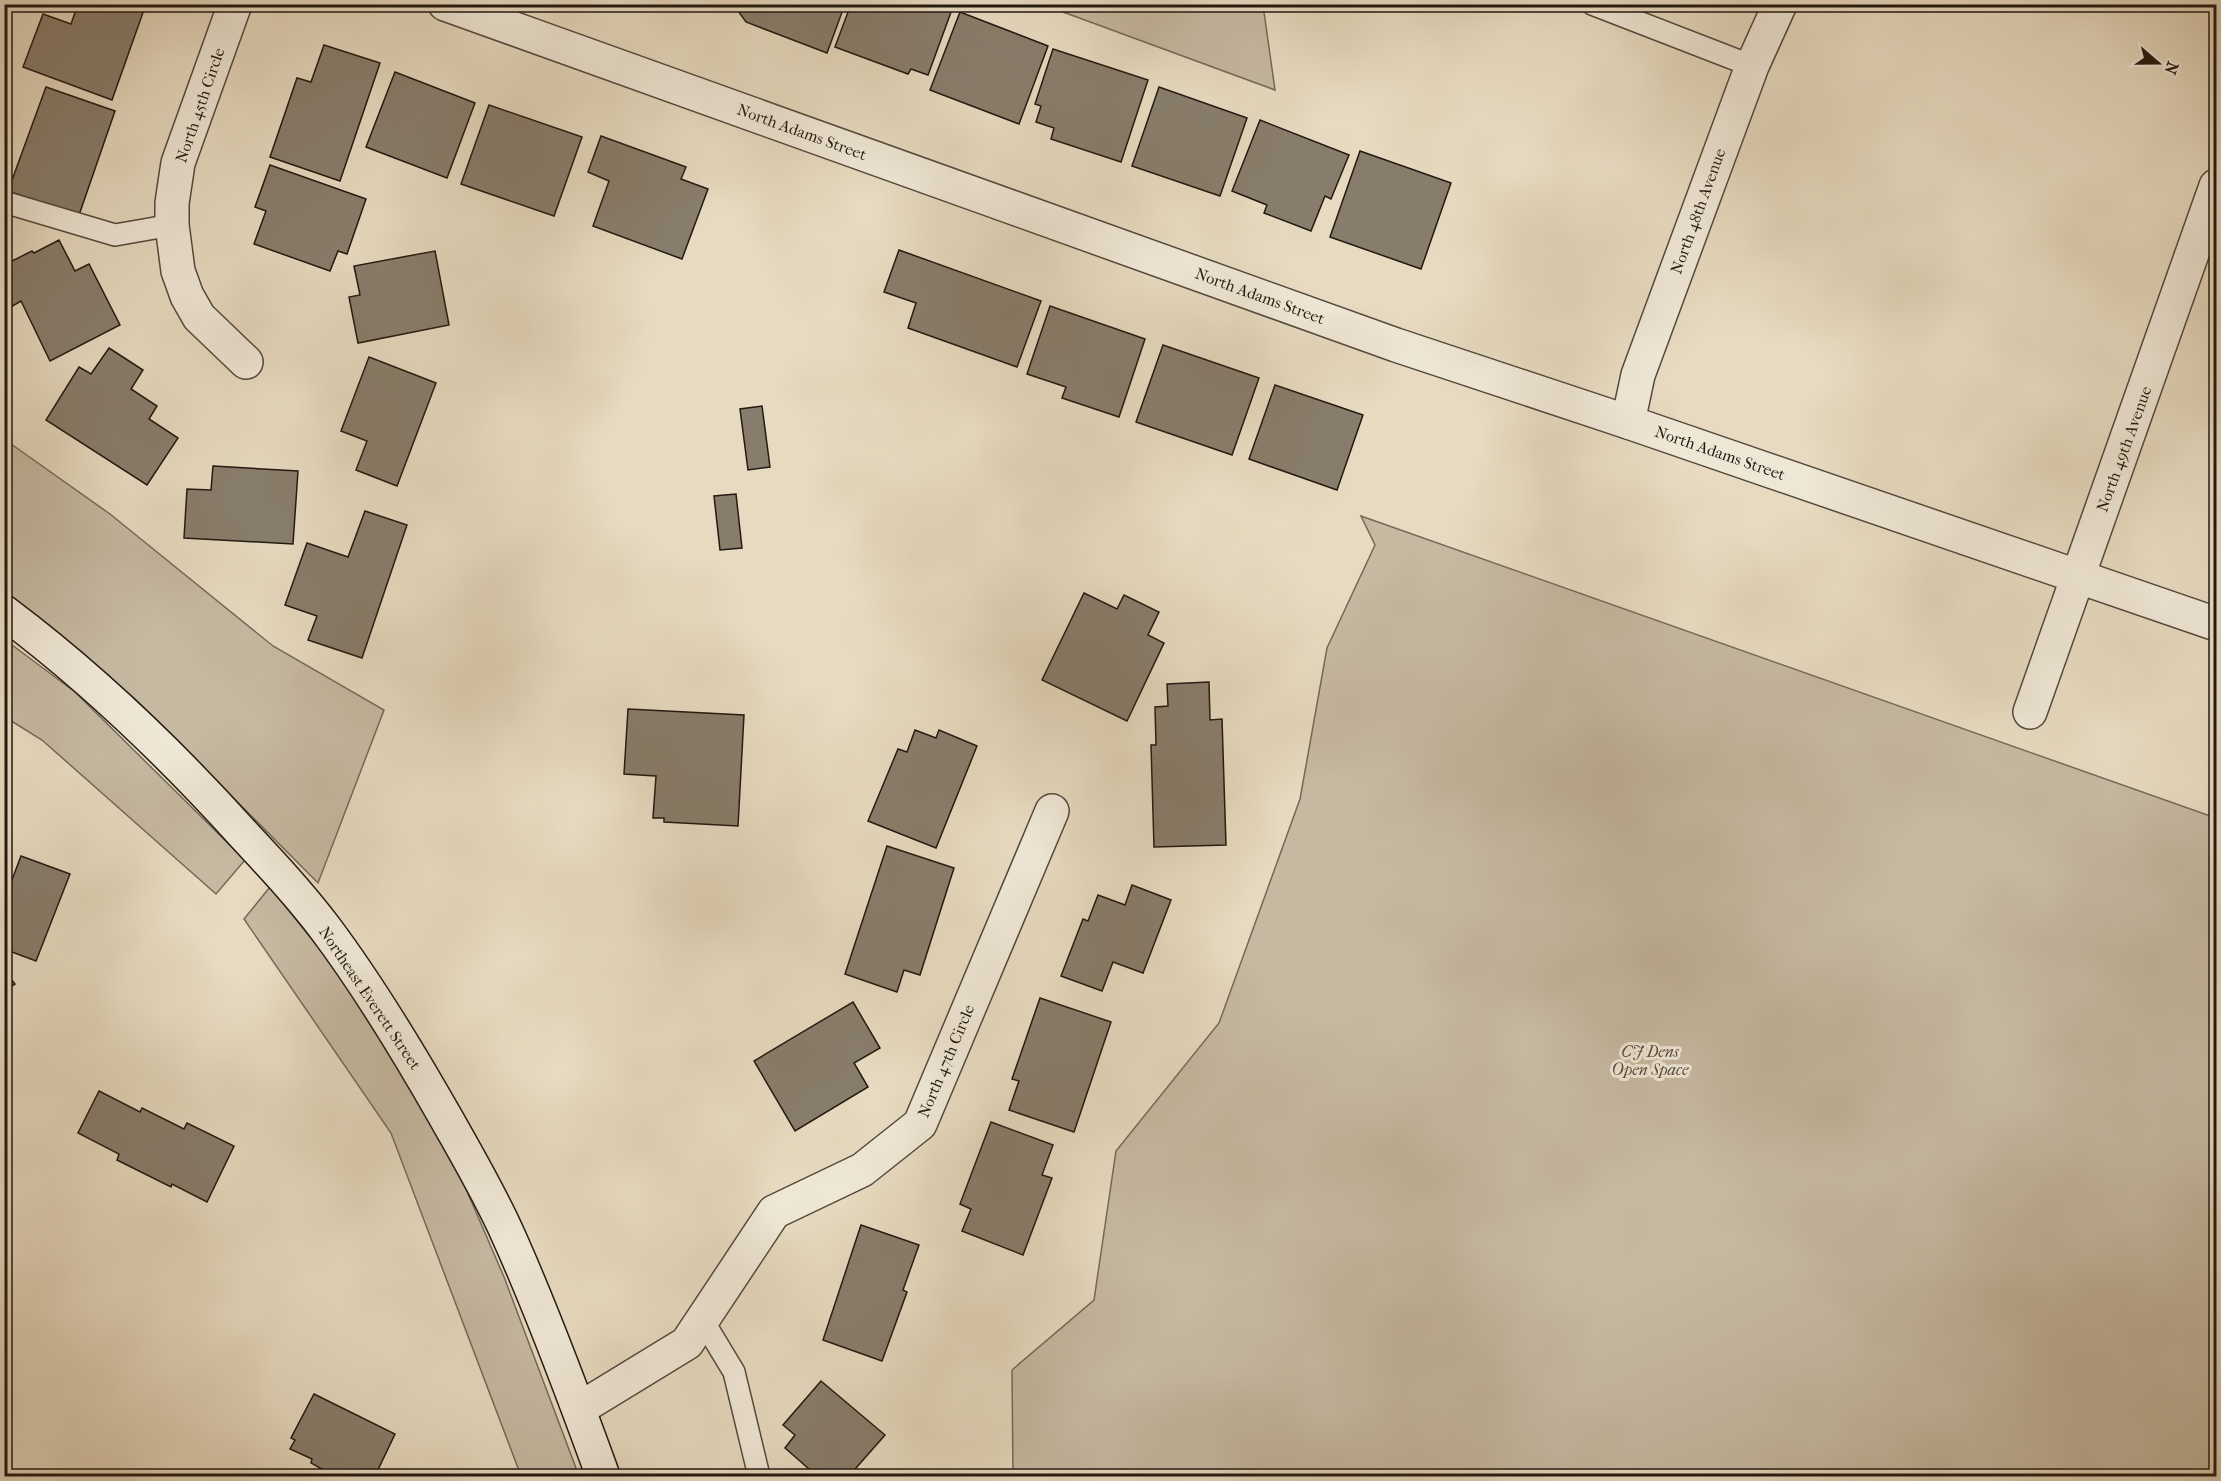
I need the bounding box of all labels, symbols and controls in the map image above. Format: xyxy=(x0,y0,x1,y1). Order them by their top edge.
north arrow xyxy=(2128,33,2188,93)
street label: North 45th Circle xyxy=(171,45,229,165)
text: N xyxy=(2160,59,2183,78)
street label: North Adams Street xyxy=(735,100,870,164)
street label: North 48th Avenue xyxy=(1666,146,1730,276)
street label: North Adams Street xyxy=(1193,264,1328,328)
street label: North 49th Avenue xyxy=(2092,383,2156,514)
street label: North Adams Street xyxy=(1653,422,1788,484)
street label: Northeast Everett Street xyxy=(315,923,425,1073)
street label: North 47th Circle xyxy=(914,1001,978,1120)
park label: CJ Dens Open Space xyxy=(1612,1042,1689,1079)

